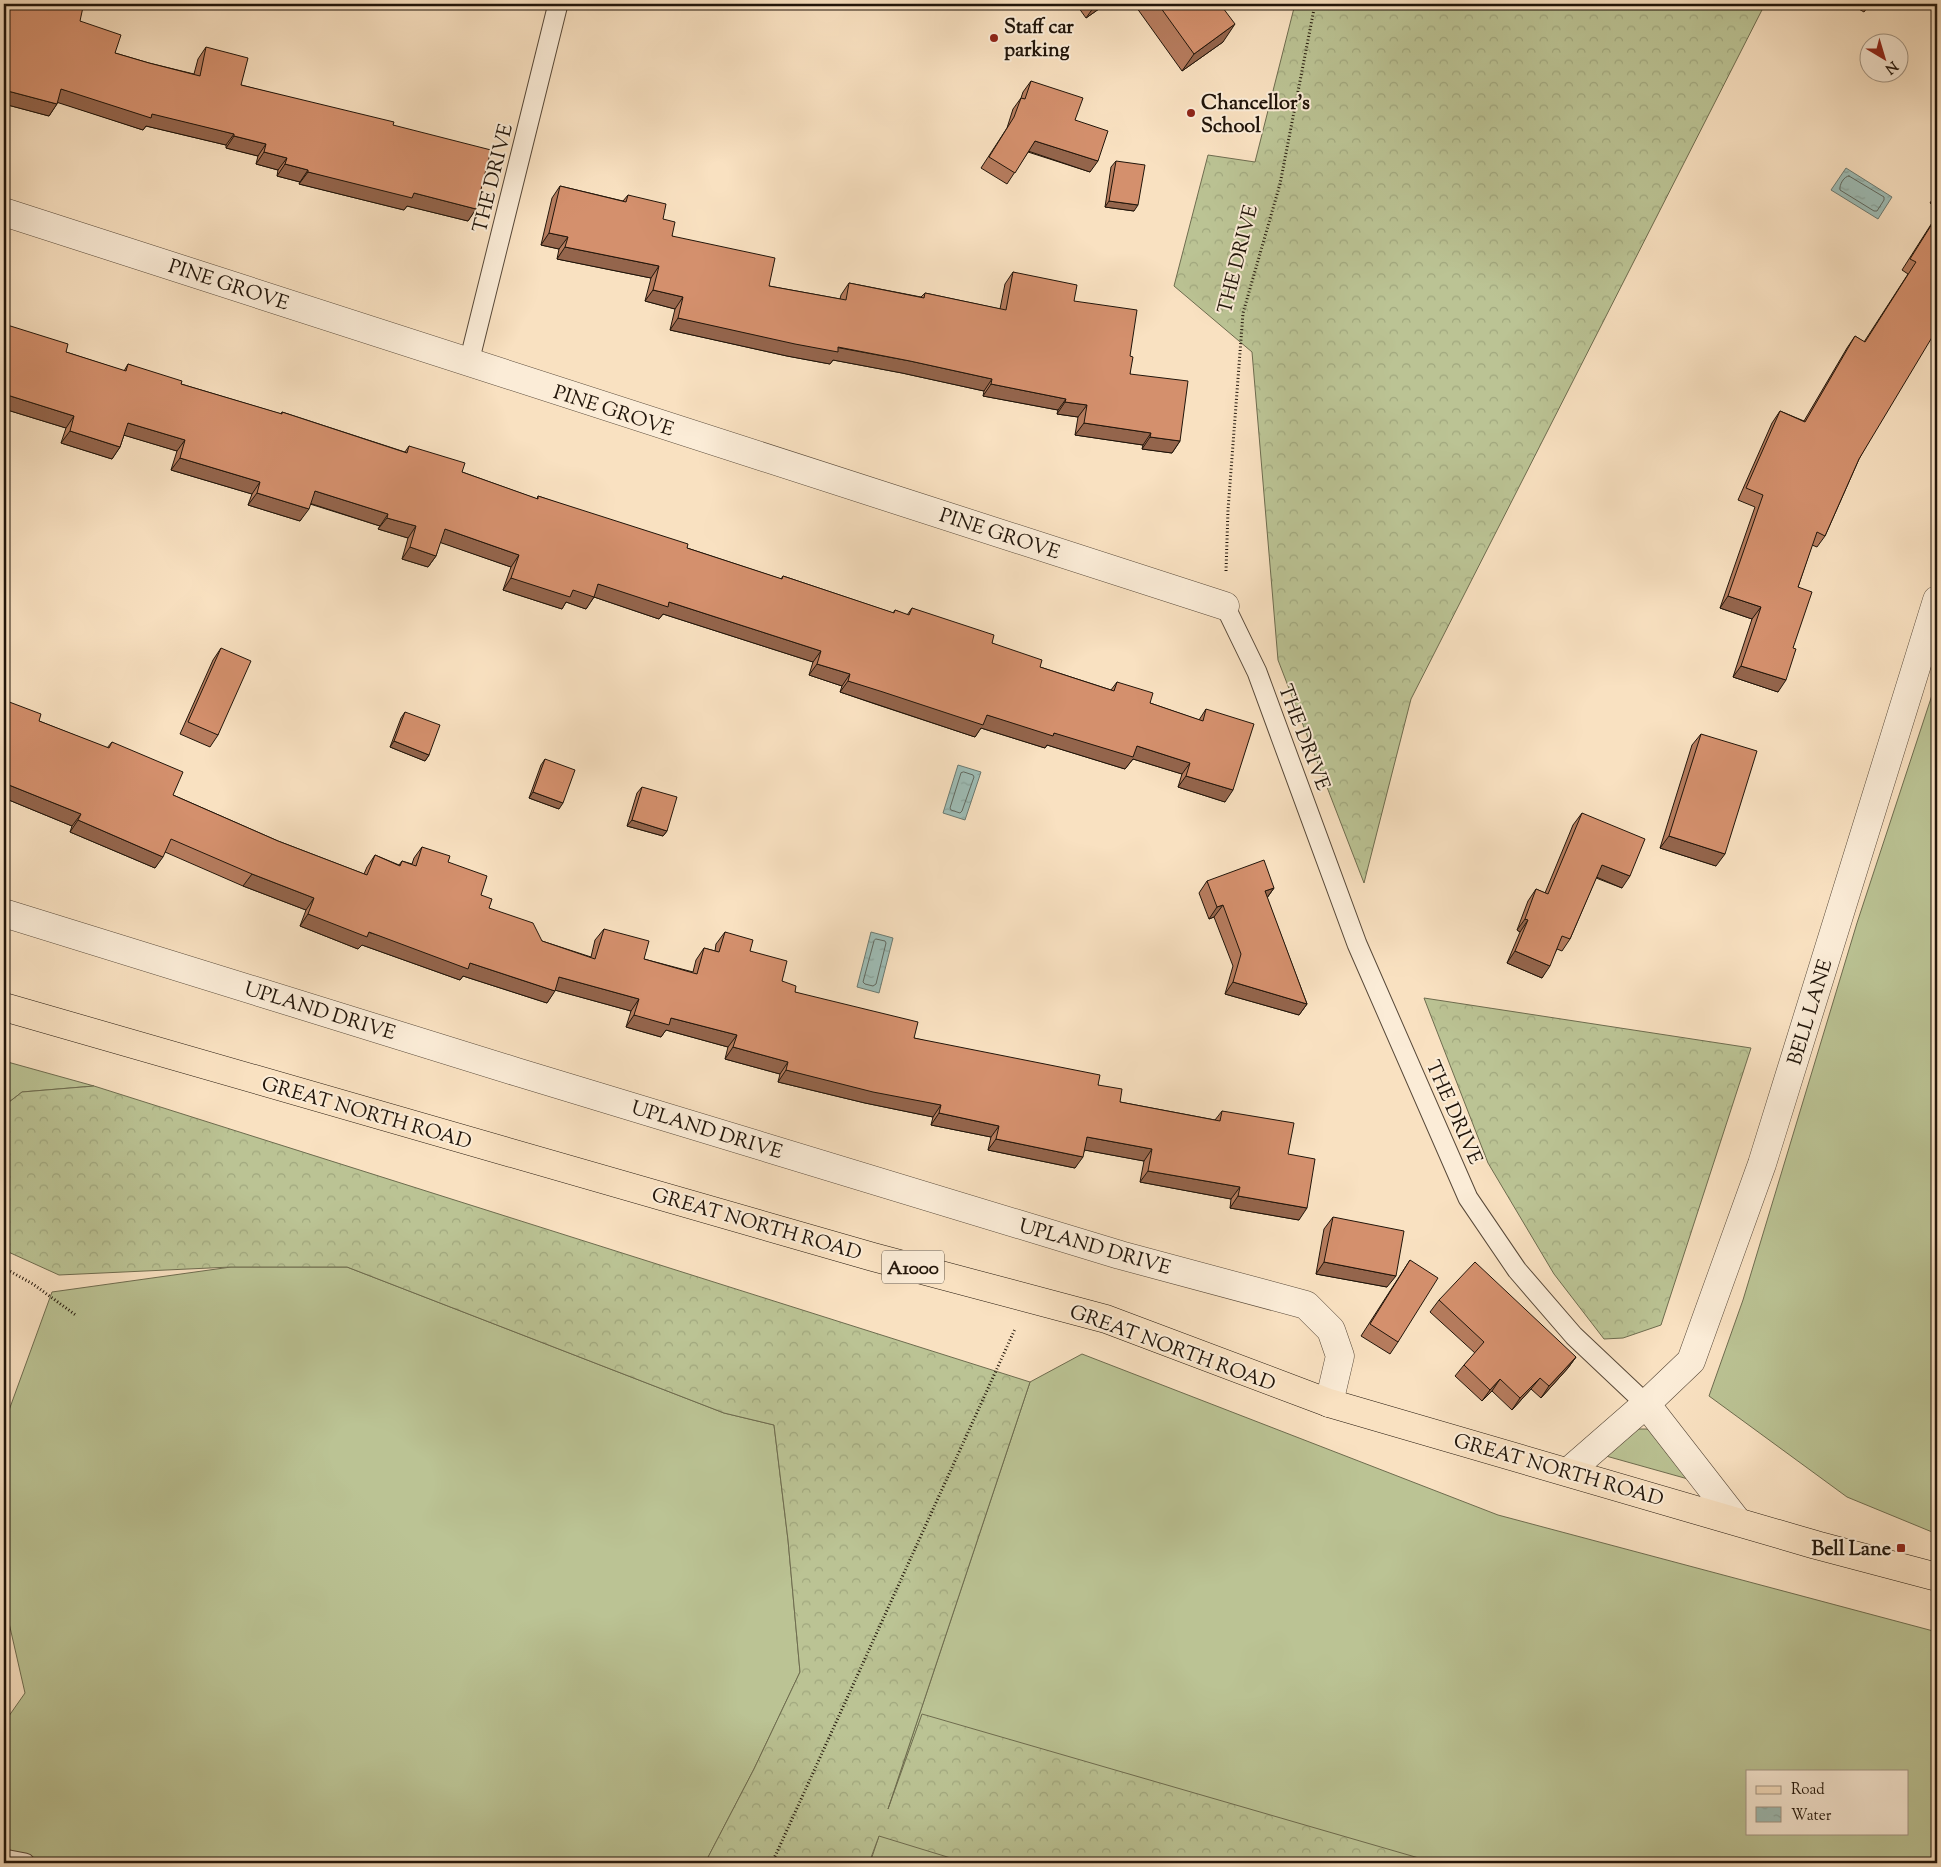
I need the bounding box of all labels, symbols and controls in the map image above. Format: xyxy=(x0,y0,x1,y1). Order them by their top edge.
place label: Staff car parking xyxy=(1004,14,1074,66)
marker: Staff car parking xyxy=(988,32,1000,44)
north arrow xyxy=(1858,32,1908,82)
text: N xyxy=(1880,55,1901,78)
place label: Chancellor's School xyxy=(1201,90,1310,142)
marker: Chancellor's School xyxy=(1185,107,1197,119)
street label: THE DRIVE xyxy=(467,121,522,236)
street label: THE DRIVE xyxy=(1212,202,1267,317)
street label: PINE GROVE xyxy=(164,253,292,319)
street label: PINE GROVE xyxy=(549,379,677,445)
street label: PINE GROVE xyxy=(935,502,1063,568)
street label: THE DRIVE xyxy=(1269,681,1336,795)
street label: BELL LANE xyxy=(1782,956,1841,1069)
street label: UPLAND DRIVE xyxy=(240,976,399,1049)
street label: THE DRIVE xyxy=(1417,1056,1489,1170)
street label: GREAT NORTH ROAD xyxy=(258,1071,475,1158)
street label: UPLAND DRIVE xyxy=(627,1095,786,1168)
street label: GREAT NORTH ROAD xyxy=(648,1182,865,1269)
street label: UPLAND DRIVE xyxy=(1015,1213,1174,1284)
road number: A1000 xyxy=(882,1250,944,1284)
street label: GREAT NORTH ROAD xyxy=(1065,1299,1279,1400)
street label: GREAT NORTH ROAD xyxy=(1450,1428,1667,1515)
place label: Bell Lane xyxy=(1812,1536,1891,1565)
marker: Bell Lane xyxy=(1895,1542,1907,1554)
legend xyxy=(1746,1770,1908,1834)
text: Road xyxy=(1791,1780,1825,1801)
text: Water xyxy=(1791,1806,1832,1827)

